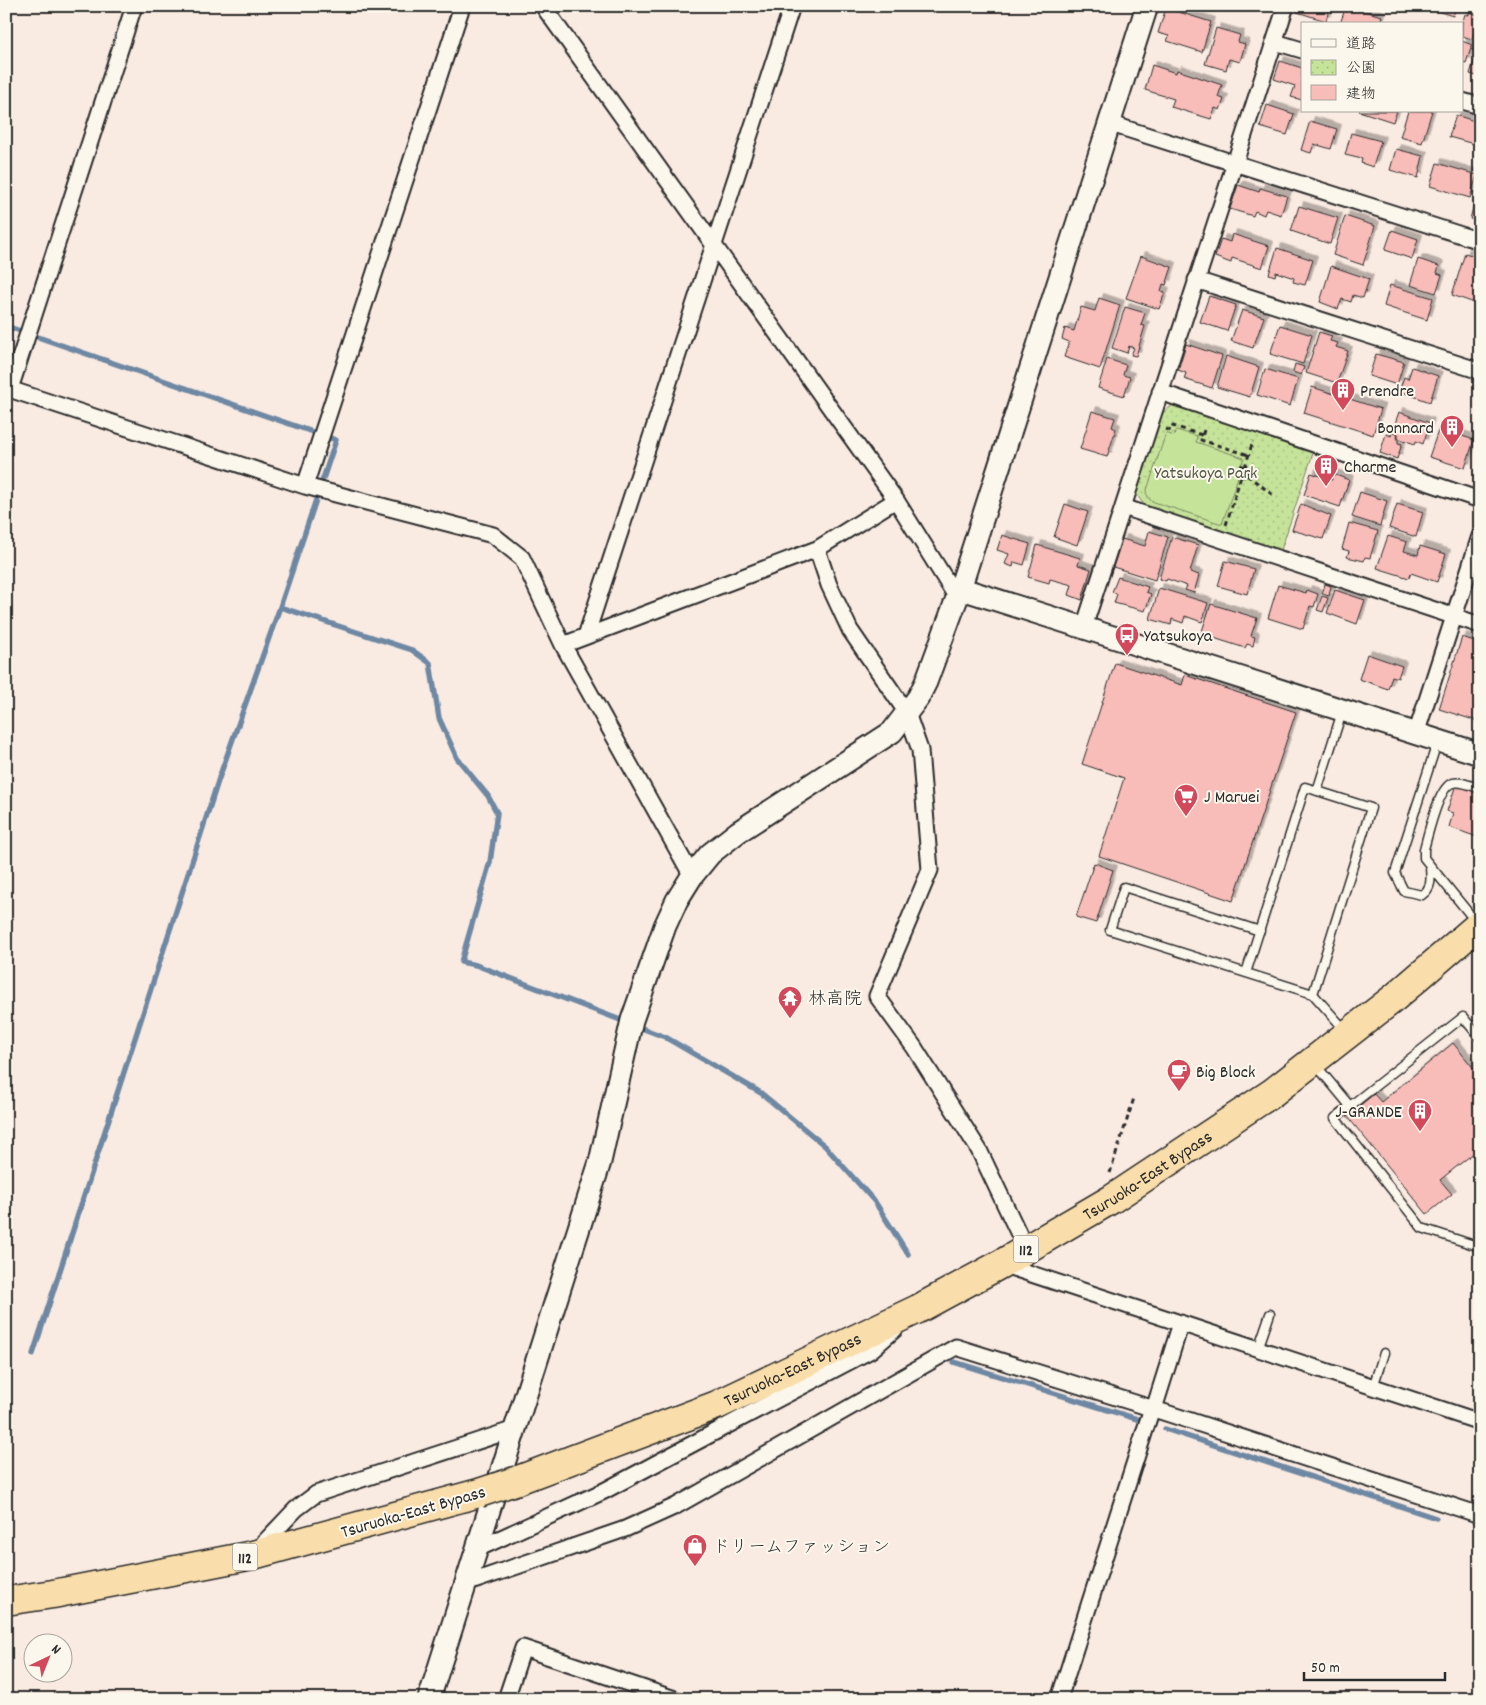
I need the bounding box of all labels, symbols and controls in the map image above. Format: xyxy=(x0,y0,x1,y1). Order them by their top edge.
legend xyxy=(1301,22,1464,112)
text: 道路 xyxy=(1346,34,1376,56)
text: 公園 xyxy=(1346,58,1376,80)
text: 建物 xyxy=(1346,84,1376,106)
building icon: Prendre xyxy=(1330,377,1356,411)
place label: Prendre xyxy=(1360,380,1414,405)
building icon: Bonnard xyxy=(1439,414,1465,448)
place label: Bonnard xyxy=(1377,417,1434,442)
building icon: Charme xyxy=(1313,453,1339,487)
place label: Charme xyxy=(1344,456,1397,481)
park label: Yatsukoya Park xyxy=(1155,462,1257,487)
bus stop icon: Yatsukoya xyxy=(1114,622,1140,656)
place label: Yatsukoya xyxy=(1144,625,1213,650)
supermarket icon: J Maruei xyxy=(1173,783,1199,817)
place label: J Maruei xyxy=(1204,786,1259,811)
temple icon: 林高院 xyxy=(777,985,803,1019)
place label: 林高院 xyxy=(808,988,862,1013)
cafe icon: Big Block xyxy=(1166,1058,1192,1092)
place label: Big Block xyxy=(1196,1061,1255,1086)
building icon: J-GRANDE xyxy=(1407,1098,1433,1132)
place label: J-GRANDE xyxy=(1335,1101,1402,1126)
street label: Tsuruoka-East Bypass xyxy=(1079,1126,1218,1228)
road number: 112 xyxy=(1014,1236,1038,1262)
street label: Tsuruoka-East Bypass xyxy=(720,1328,866,1415)
street label: Tsuruoka-East Bypass xyxy=(338,1481,489,1546)
shop icon: ドリームファッション xyxy=(682,1533,708,1567)
place label: ドリームファッション xyxy=(712,1536,890,1561)
road number: 112 xyxy=(232,1544,258,1570)
north arrow xyxy=(22,1632,72,1682)
text: N xyxy=(46,1640,65,1660)
scale bar xyxy=(1304,1650,1445,1682)
text: 50 m xyxy=(1311,1658,1340,1680)

